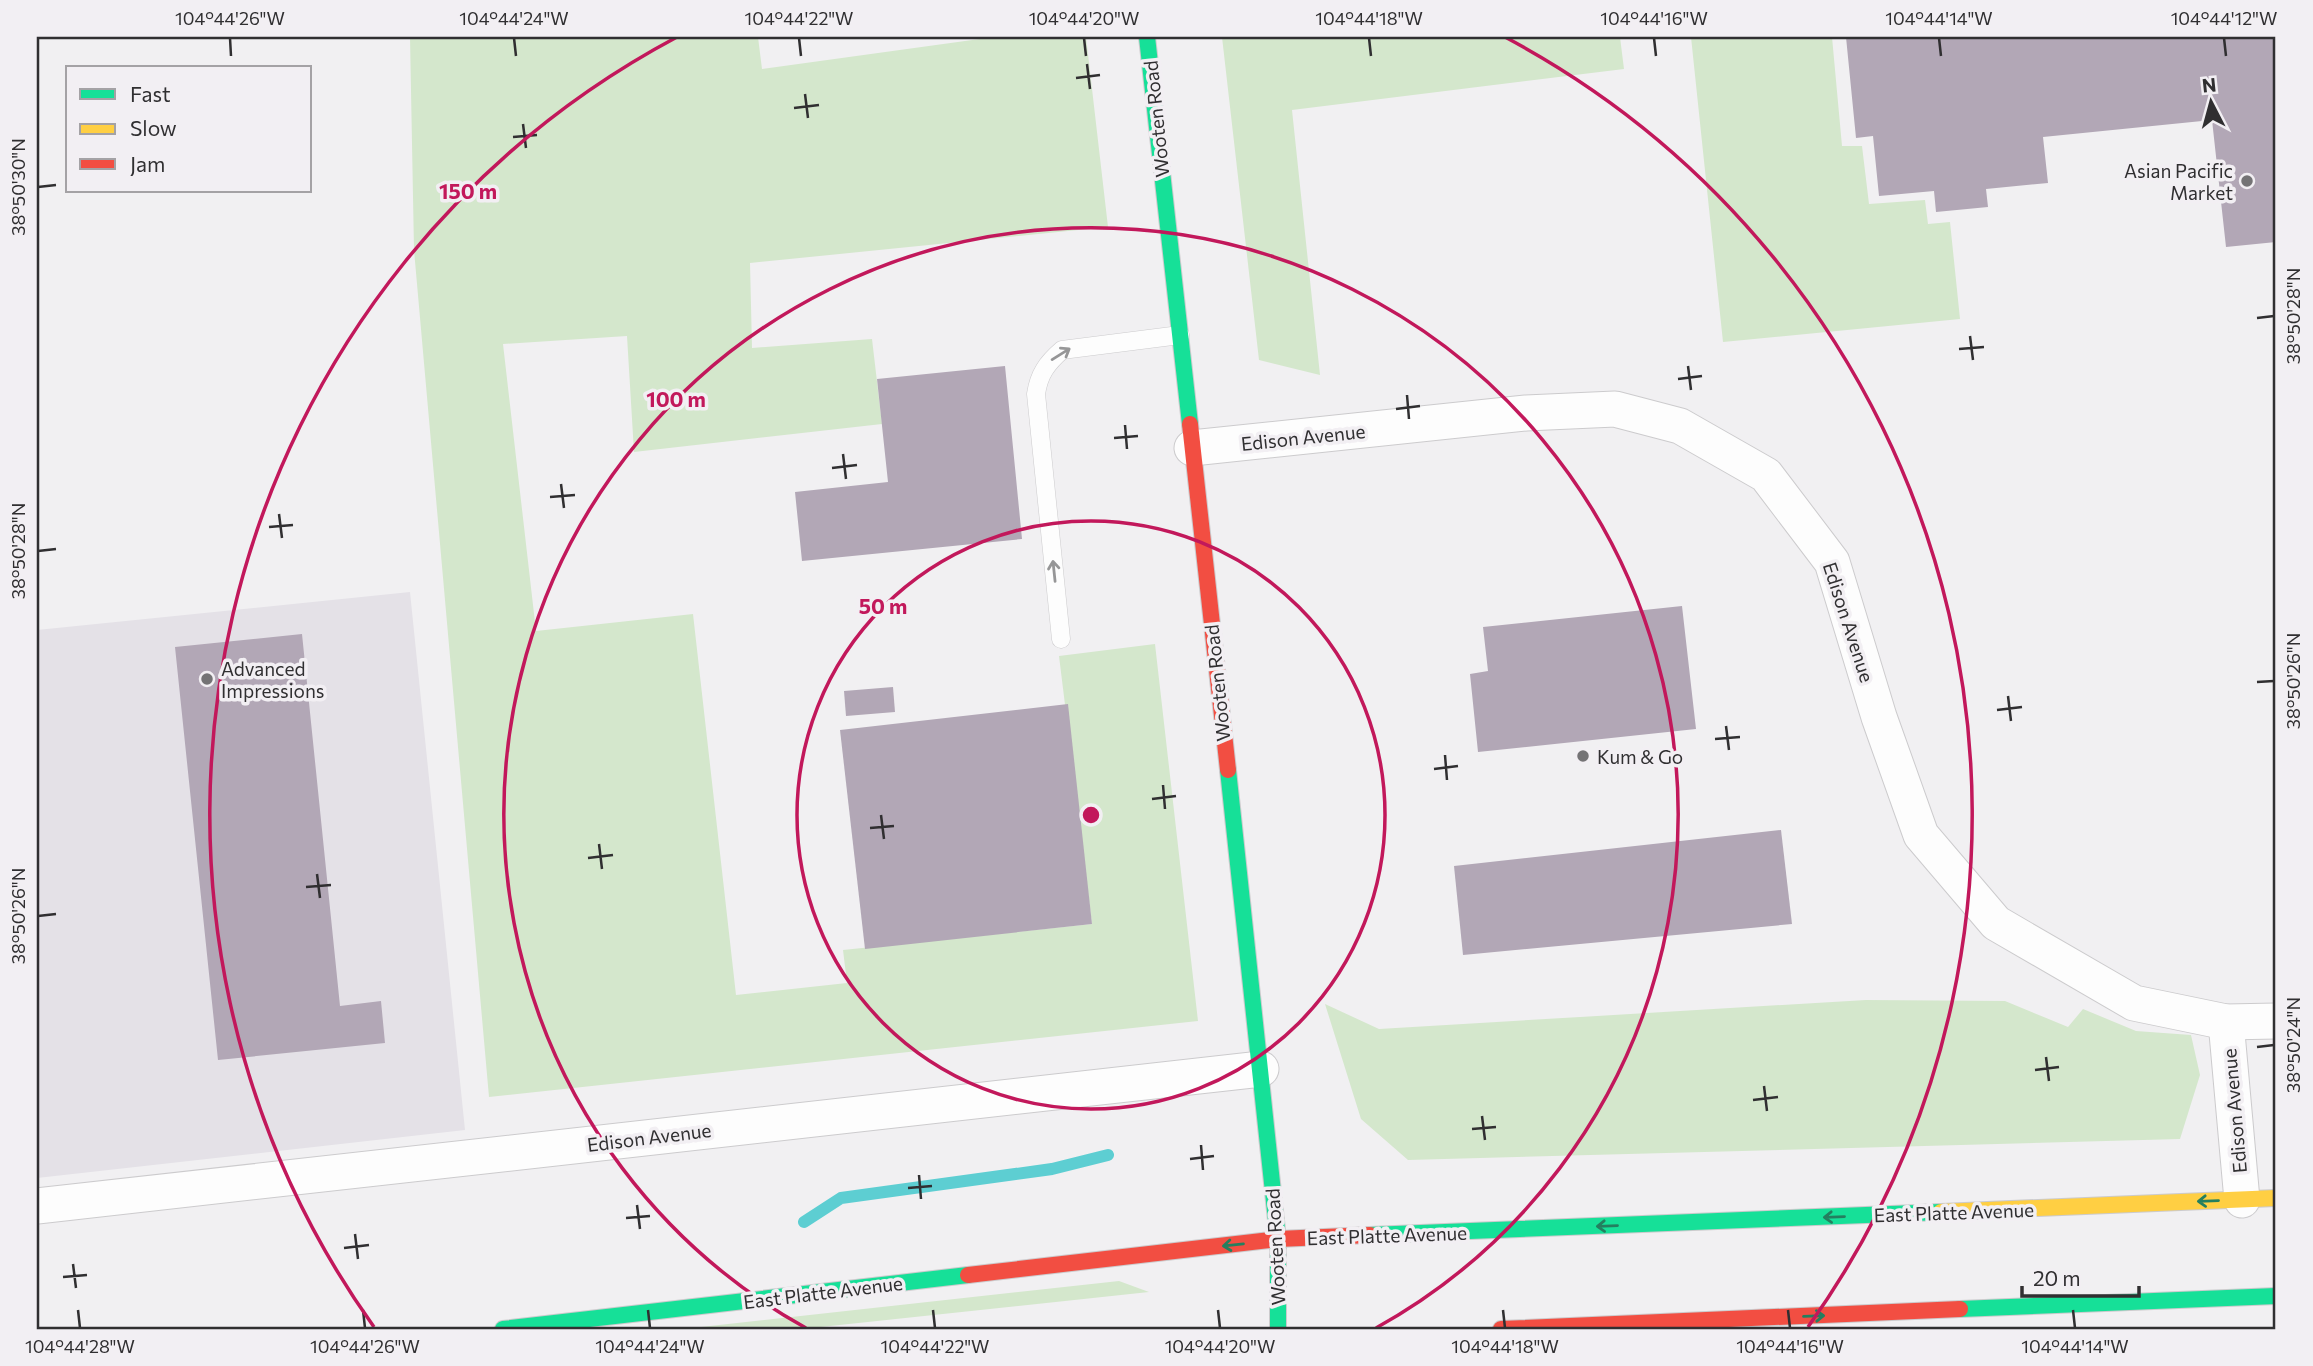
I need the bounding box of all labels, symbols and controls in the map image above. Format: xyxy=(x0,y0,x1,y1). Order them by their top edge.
text: 104°44'26"W xyxy=(175,7,285,29)
text: 104°44'24"W xyxy=(459,7,569,29)
text: 104°44'22"W xyxy=(745,7,853,29)
text: 104°44'20"W xyxy=(1029,7,1139,29)
text: 104°44'18"W xyxy=(1315,7,1423,29)
text: 104°44'16"W xyxy=(1600,7,1708,29)
text: 104°44'14"W xyxy=(1885,7,1993,29)
text: 104°44'12"W xyxy=(2171,7,2277,29)
street label: Wooten Road xyxy=(1138,60,1174,178)
legend xyxy=(66,66,312,192)
north arrow xyxy=(2176,66,2246,136)
text: N xyxy=(2201,72,2217,97)
text: Fast xyxy=(130,81,171,106)
text: Slow xyxy=(130,115,177,140)
text: 38°50'30"N xyxy=(7,138,29,236)
text: Jam xyxy=(130,151,165,176)
place label: Asian Pacific Market xyxy=(2124,159,2233,204)
marker: Asian Pacific Market xyxy=(2239,173,2255,189)
text: 150 m xyxy=(439,178,497,203)
text: 38°50'28"N xyxy=(2282,268,2304,364)
one-way arrow xyxy=(1051,346,1070,361)
text: 100 m xyxy=(646,386,706,411)
street label: Edison Avenue xyxy=(1240,419,1366,455)
text: 38°50'28"N xyxy=(7,503,29,599)
street label: Edison Avenue xyxy=(1819,559,1879,685)
one-way arrow xyxy=(1047,560,1060,583)
text: 50 m xyxy=(859,593,907,618)
street label: Wooten Road xyxy=(1199,624,1235,742)
text: 38°50'26"N xyxy=(2282,633,2304,729)
place label: Advanced Impressions xyxy=(221,657,324,702)
marker: Advanced Impressions xyxy=(199,671,215,687)
place label: Kum & Go xyxy=(1597,745,1683,768)
marker: Kum & Go xyxy=(1575,748,1591,764)
centre of rings xyxy=(1079,803,1103,827)
text: 38°50'26"N xyxy=(7,868,29,964)
text: 38°50'24"N xyxy=(2282,997,2304,1093)
street label: Edison Avenue xyxy=(2217,1048,2251,1174)
street label: Edison Avenue xyxy=(586,1118,712,1156)
street label: Wooten Road xyxy=(1260,1188,1290,1306)
one-way arrow xyxy=(2197,1195,2220,1208)
street label: East Platte Avenue xyxy=(1873,1198,2035,1226)
one-way arrow xyxy=(1823,1210,1846,1223)
one-way arrow xyxy=(1595,1219,1618,1232)
street label: East Platte Avenue xyxy=(1306,1221,1468,1249)
one-way arrow xyxy=(1222,1238,1244,1251)
scale bar xyxy=(2022,1254,2140,1298)
text: 20 m xyxy=(2033,1265,2081,1290)
street label: East Platte Avenue xyxy=(742,1271,904,1313)
one-way arrow xyxy=(1803,1309,1826,1322)
text: 104°44'28"W xyxy=(25,1335,135,1357)
text: 104°44'26"W xyxy=(310,1335,420,1357)
text: 104°44'24"W xyxy=(595,1335,705,1357)
text: 104°44'22"W xyxy=(881,1335,989,1357)
text: 104°44'20"W xyxy=(1165,1335,1275,1357)
text: 104°44'18"W xyxy=(1451,1335,1559,1357)
text: 104°44'16"W xyxy=(1736,1335,1844,1357)
text: 104°44'14"W xyxy=(2021,1335,2129,1357)

